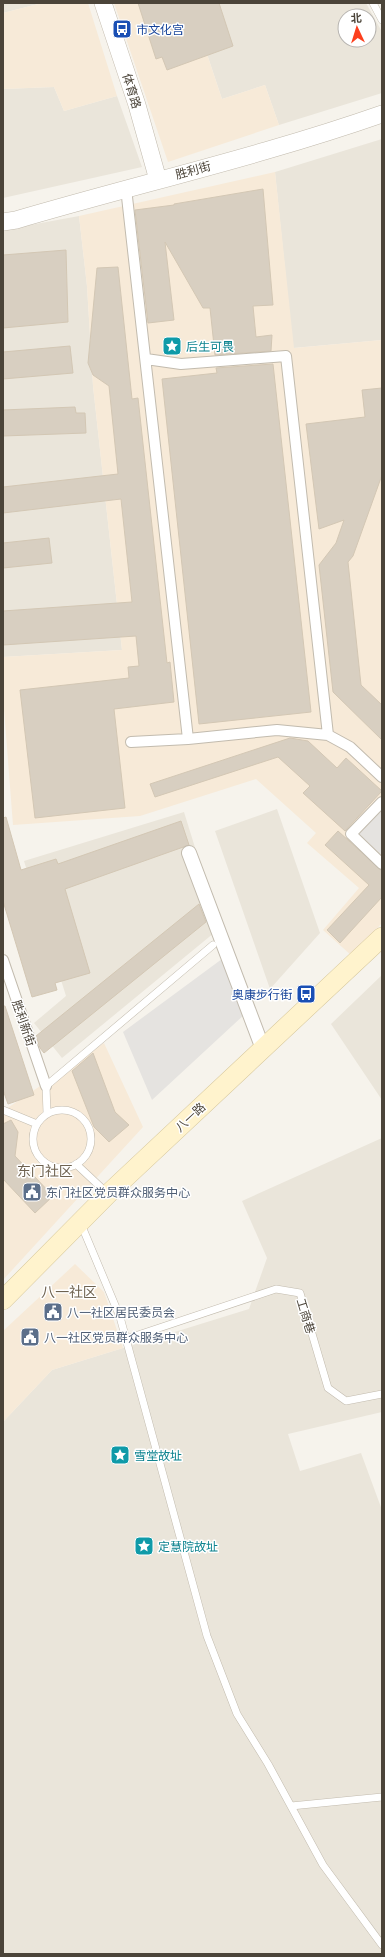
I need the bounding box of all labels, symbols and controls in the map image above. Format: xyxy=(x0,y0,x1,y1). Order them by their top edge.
north arrow xyxy=(337,8,377,48)
text: 北 xyxy=(350,11,362,25)
bus stop icon: 市文化宫 xyxy=(111,18,133,40)
place label: 市文化宫 xyxy=(136,22,184,37)
street label: 体育路 xyxy=(120,72,144,110)
street label: 胜利街 xyxy=(174,158,212,182)
place icon: 后生可畏 xyxy=(161,335,183,357)
place label: 后生可畏 xyxy=(186,339,234,354)
bus stop icon: 奥康步行街 xyxy=(295,983,317,1005)
place label: 奥康步行街 xyxy=(232,987,292,1002)
street label: 胜利新街 xyxy=(9,998,39,1048)
street label: 八一路 xyxy=(172,1099,208,1135)
district label: 东门社区 xyxy=(17,1162,73,1180)
public building icon: 东门社区党员群众服务中心 xyxy=(21,1181,43,1203)
place label: 东门社区党员群众服务中心 xyxy=(46,1185,190,1200)
district label: 八一社区 xyxy=(41,1283,97,1301)
street label: 工商巷 xyxy=(294,1297,318,1335)
public building icon: 八一社区居民委员会 xyxy=(42,1301,64,1323)
place label: 八一社区居民委员会 xyxy=(67,1305,175,1320)
public building icon: 八一社区党员群众服务中心 xyxy=(19,1326,41,1348)
place label: 八一社区党员群众服务中心 xyxy=(44,1330,188,1345)
place icon: 雪堂故址 xyxy=(109,1444,131,1466)
place label: 雪堂故址 xyxy=(134,1448,182,1463)
place icon: 定慧院故址 xyxy=(133,1535,155,1557)
place label: 定慧院故址 xyxy=(158,1539,218,1554)

